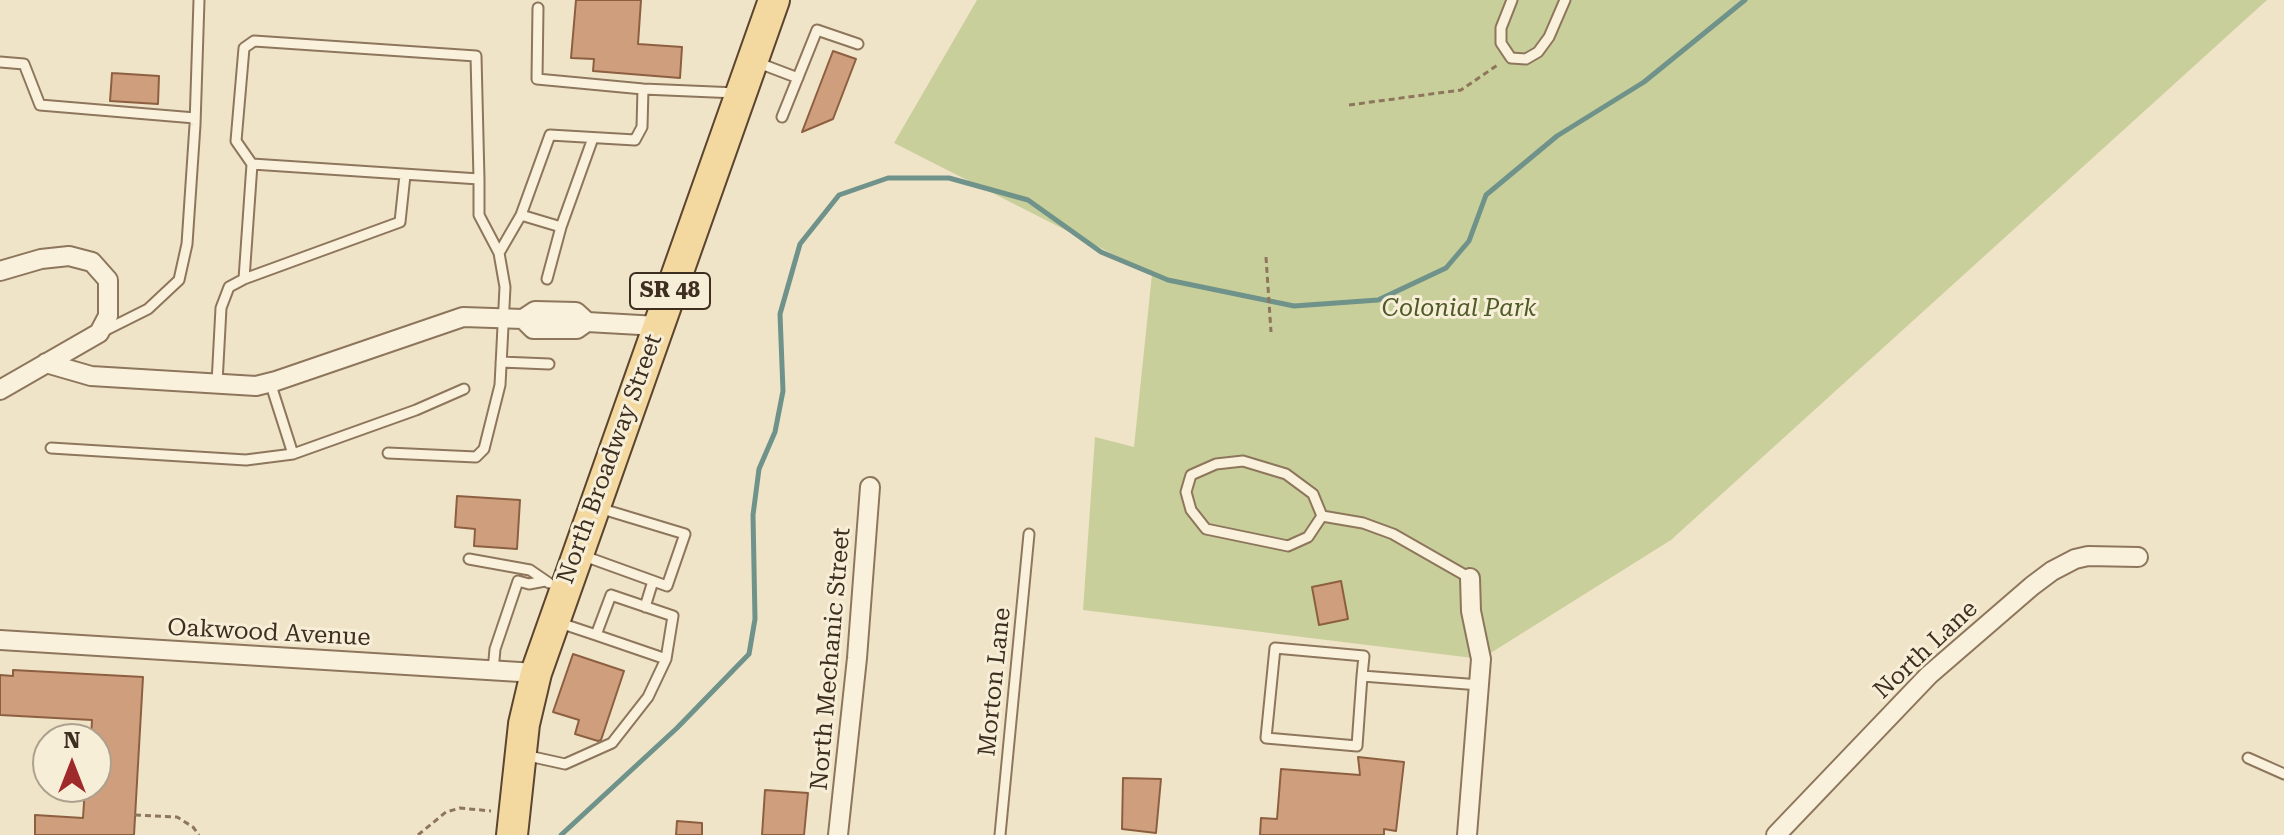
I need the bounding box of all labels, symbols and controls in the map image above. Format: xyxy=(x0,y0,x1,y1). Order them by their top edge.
road number: SR 48 xyxy=(630,273,710,309)
park label: Colonial Park xyxy=(1382,295,1536,323)
street label: North Broadway Street xyxy=(551,330,669,588)
street label: North Mechanic Street xyxy=(805,526,857,792)
street label: North Lane xyxy=(1868,595,1984,705)
street label: Morton Lane xyxy=(973,606,1017,758)
street label: Oakwood Avenue xyxy=(167,613,371,653)
north arrow xyxy=(32,723,112,803)
text: N xyxy=(64,728,80,753)

